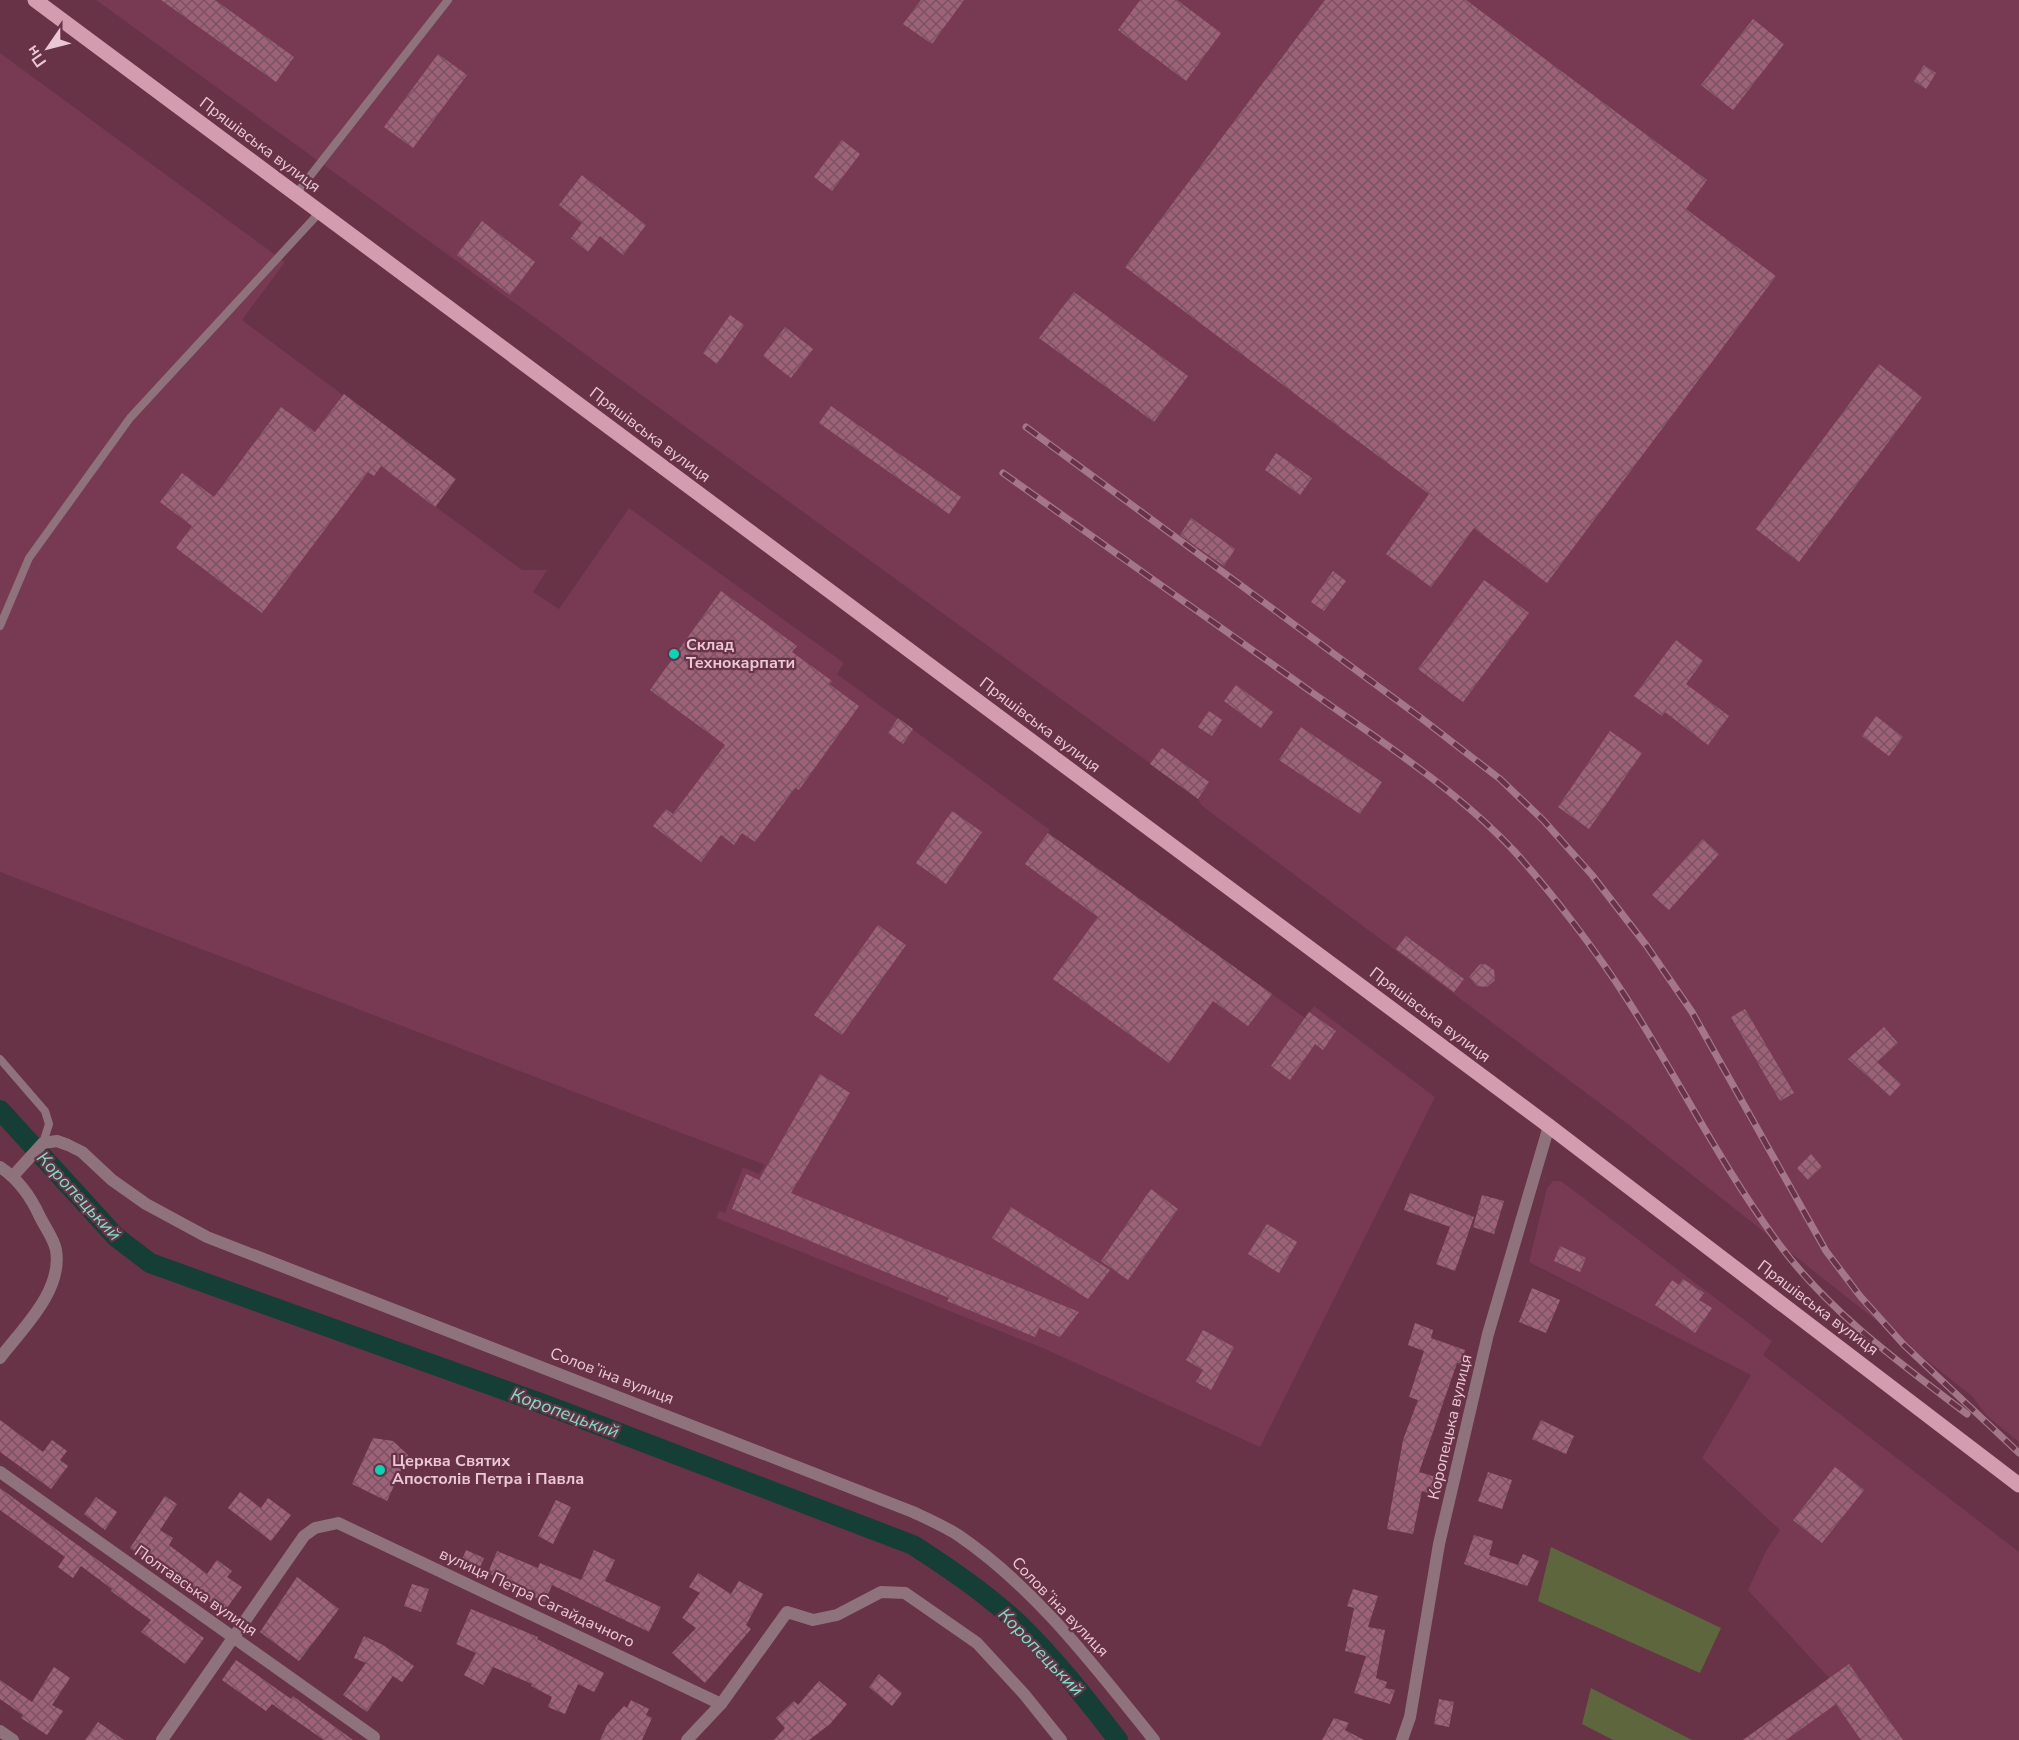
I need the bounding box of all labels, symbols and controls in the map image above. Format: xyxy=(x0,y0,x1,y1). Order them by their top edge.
north arrow xyxy=(18,18,78,78)
text: Пн xyxy=(21,41,52,71)
street label: Пряшівська вулиця xyxy=(195,92,325,198)
street label: Пряшівська вулиця xyxy=(585,382,715,488)
place label: Склад Технокарпати xyxy=(686,634,795,674)
marker: Склад Технокарпати xyxy=(667,647,681,661)
street label: Пряшівська вулиця xyxy=(975,672,1105,778)
street label: Пряшівська вулиця xyxy=(1365,962,1495,1068)
water label: Коропецький xyxy=(31,1146,127,1246)
street label: Пряшівська вулиця xyxy=(1753,1255,1883,1361)
street label: Соловʼїна вулиця xyxy=(547,1342,677,1410)
street label: Коропецька вулиця xyxy=(1423,1352,1477,1502)
water label: Коропецький xyxy=(507,1382,623,1444)
place label: Церква Святих Апостолів Петра і Павла xyxy=(392,1450,584,1490)
marker: Церква Святих Апостолів Петра і Павла xyxy=(373,1463,387,1477)
street label: Полтавська вулиця xyxy=(130,1540,262,1642)
street label: вулиця Петра Сагайдачного xyxy=(436,1543,638,1653)
street label: Соловʼїна вулиця xyxy=(1007,1552,1113,1662)
water label: Коропецький xyxy=(993,1603,1089,1701)

